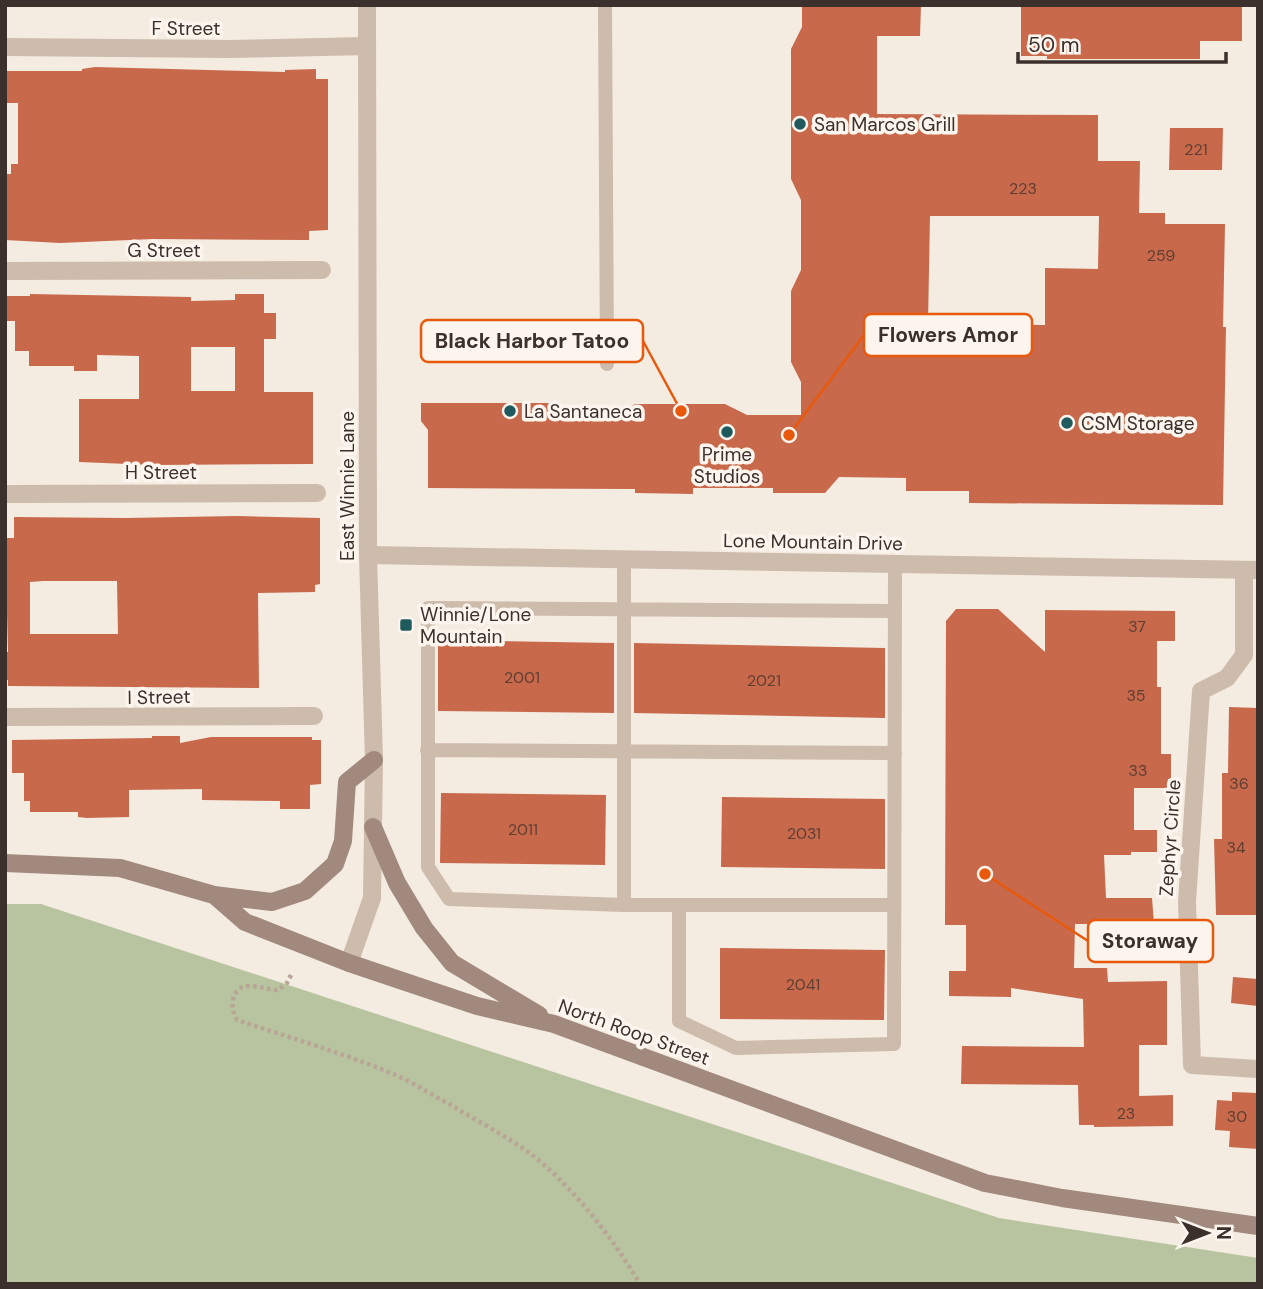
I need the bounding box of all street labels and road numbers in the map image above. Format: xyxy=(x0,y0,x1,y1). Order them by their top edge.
street label: F Street xyxy=(151,16,221,41)
street label: G Street xyxy=(127,238,201,263)
street label: East Winnie Lane xyxy=(335,411,360,561)
street label: H Street xyxy=(125,460,197,485)
street label: Lone Mountain Drive xyxy=(723,528,903,556)
street label: I Street xyxy=(127,684,191,710)
street label: Zephyr Circle xyxy=(1153,779,1187,897)
street label: North Roop Street xyxy=(555,993,713,1071)

